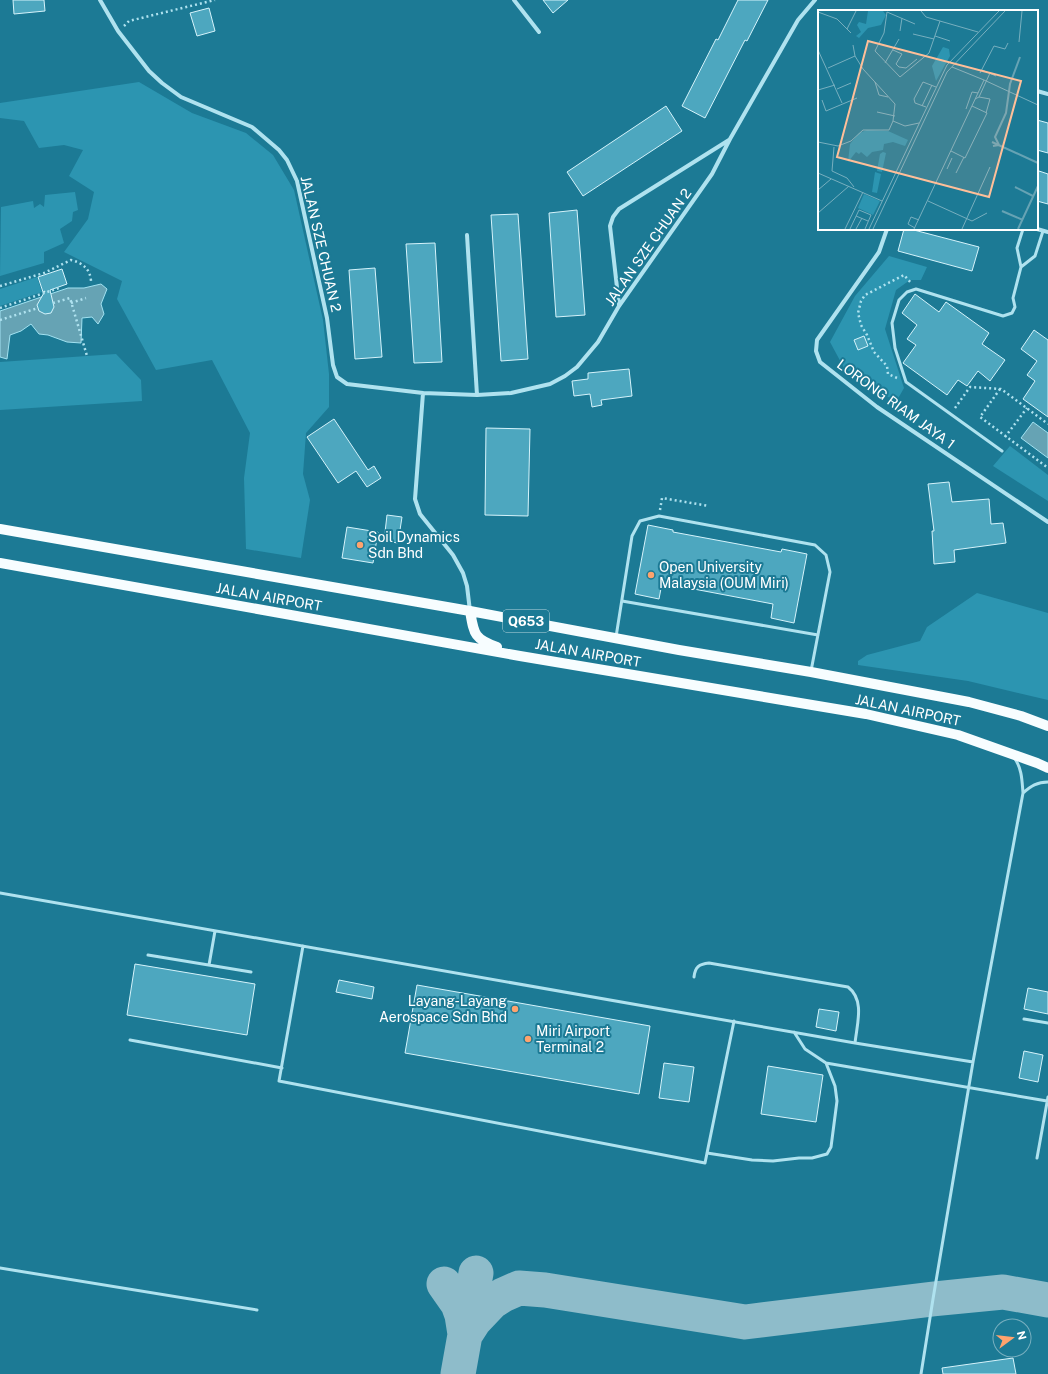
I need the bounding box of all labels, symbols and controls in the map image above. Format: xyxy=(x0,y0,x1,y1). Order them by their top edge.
inset map xyxy=(818,10,1038,230)
street label: JALAN SZE CHUAN 2 xyxy=(298,174,344,314)
street label: JALAN SZE CHUAN 2 xyxy=(602,185,694,309)
street label: LORONG RIAM JAYA 1 xyxy=(834,356,958,452)
place label: Soil Dynamics Sdn Bhd xyxy=(368,529,460,561)
marker: Soil Dynamics Sdn Bhd xyxy=(355,540,365,550)
place label: Open University Malaysia (OUM Miri) xyxy=(659,559,789,591)
marker: Open University Malaysia (OUM Miri) xyxy=(646,570,656,580)
street label: JALAN AIRPORT xyxy=(215,580,323,614)
road number: Q653 xyxy=(503,610,549,632)
street label: JALAN AIRPORT xyxy=(534,636,642,670)
street label: JALAN AIRPORT xyxy=(854,691,962,729)
place label: Layang-Layang Aerospace Sdn Bhd xyxy=(379,993,507,1025)
marker: Layang-Layang Aerospace Sdn Bhd xyxy=(510,1004,520,1014)
place label: Miri Airport Terminal 2 xyxy=(536,1023,610,1055)
marker: Miri Airport Terminal 2 xyxy=(523,1034,533,1044)
north arrow xyxy=(992,1318,1032,1358)
text: N xyxy=(1015,1330,1029,1341)

